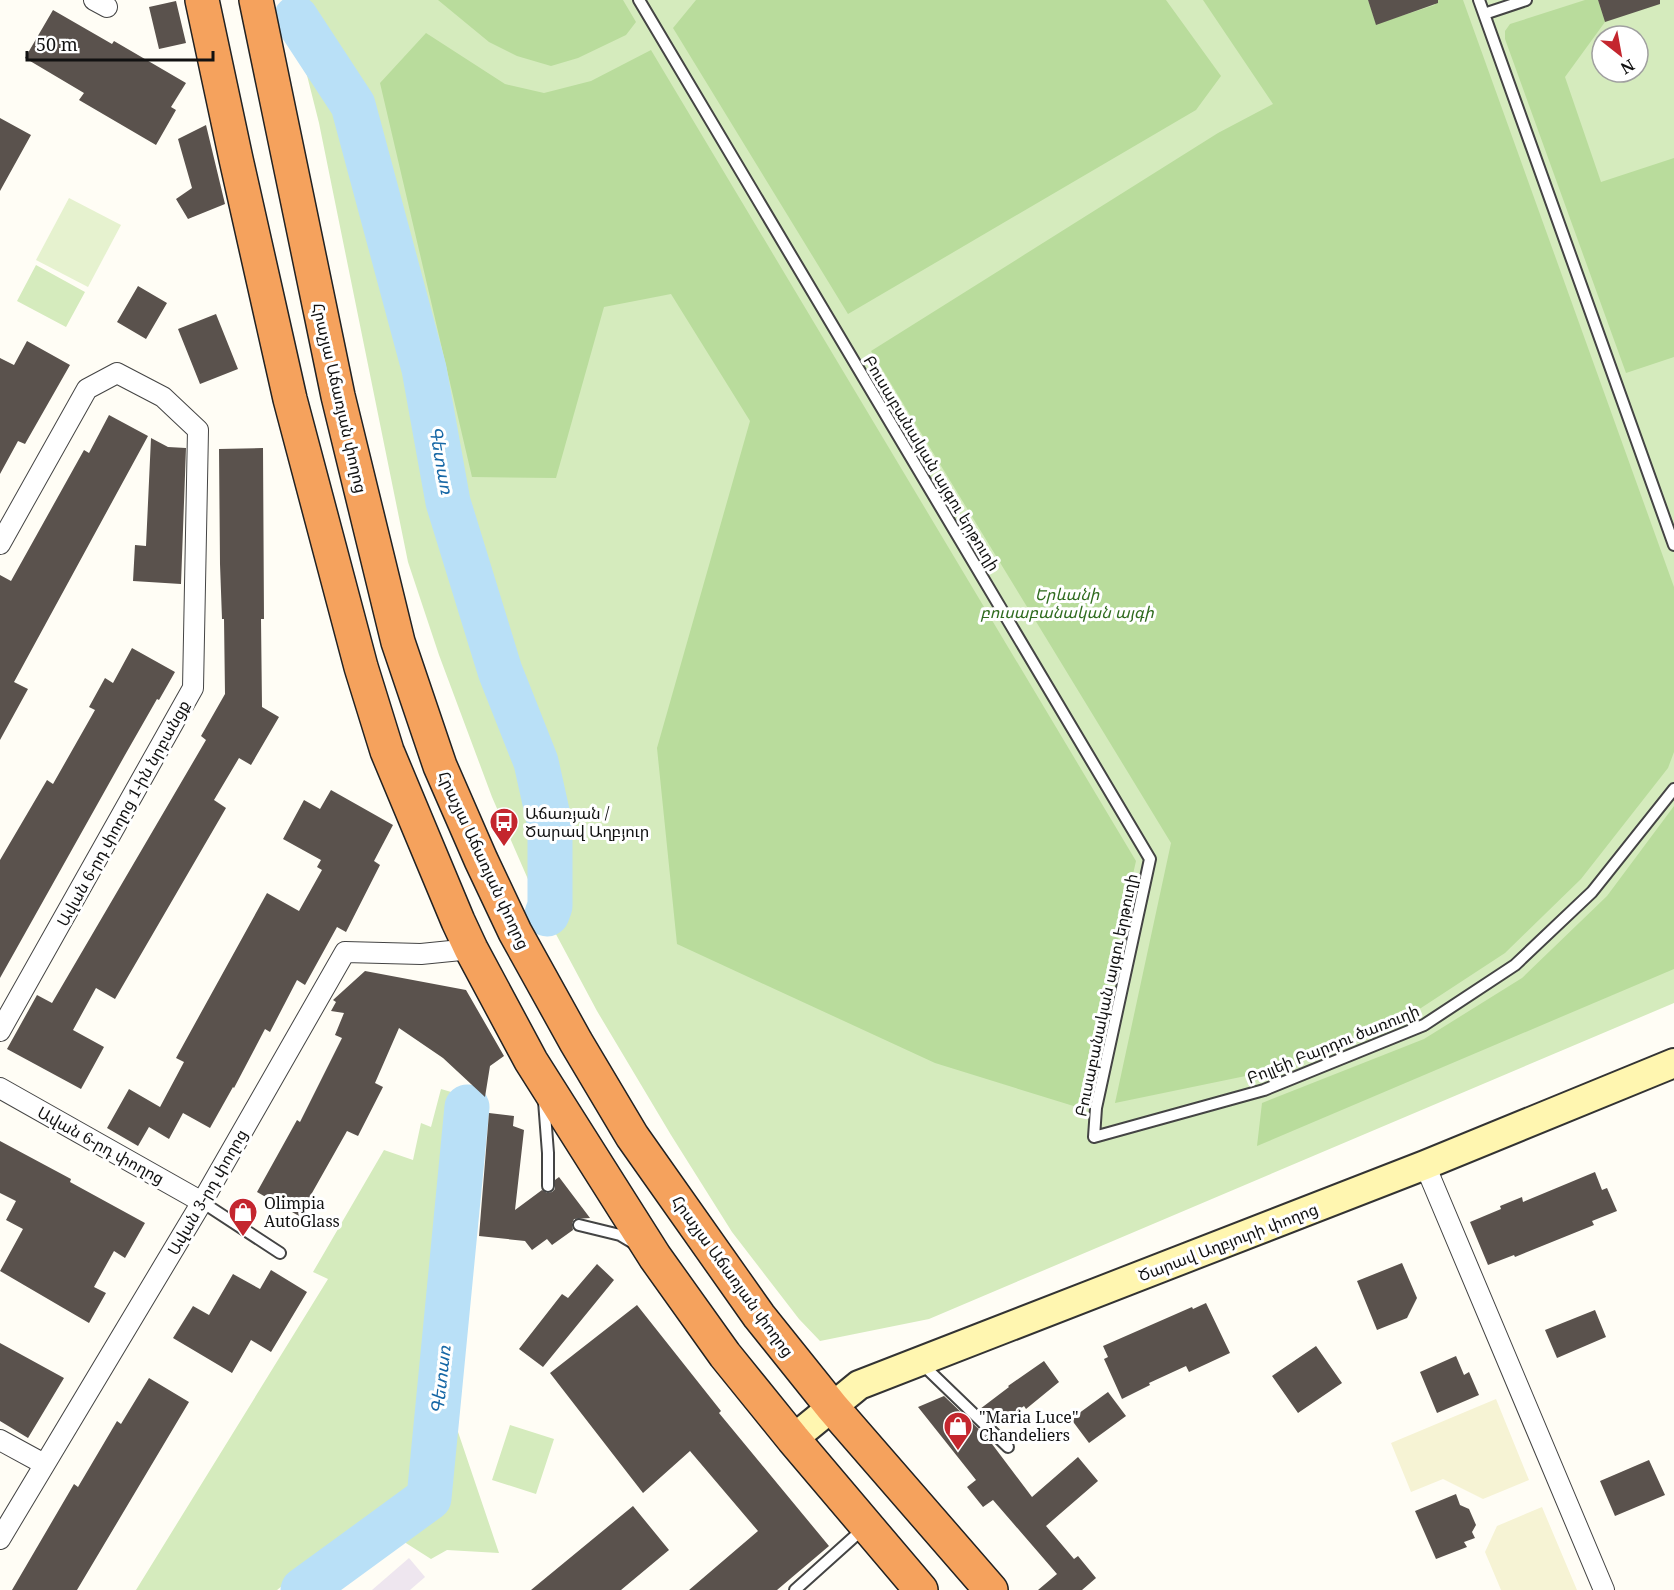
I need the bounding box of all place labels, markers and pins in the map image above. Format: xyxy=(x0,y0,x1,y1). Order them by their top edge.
place label: Աճառյան / Ծարավ Աղբյուր xyxy=(525,802,649,842)
bus stop icon: Աճառյան / Ծարավ Աղբյուր xyxy=(488,806,520,848)
place label: Olimpia AutoGlass xyxy=(264,1192,340,1232)
shop icon: Olimpia AutoGlass xyxy=(227,1196,259,1238)
place label: "Maria Luce" Chandeliers xyxy=(979,1406,1078,1446)
shop icon: "Maria Luce" Chandeliers xyxy=(942,1410,974,1452)

